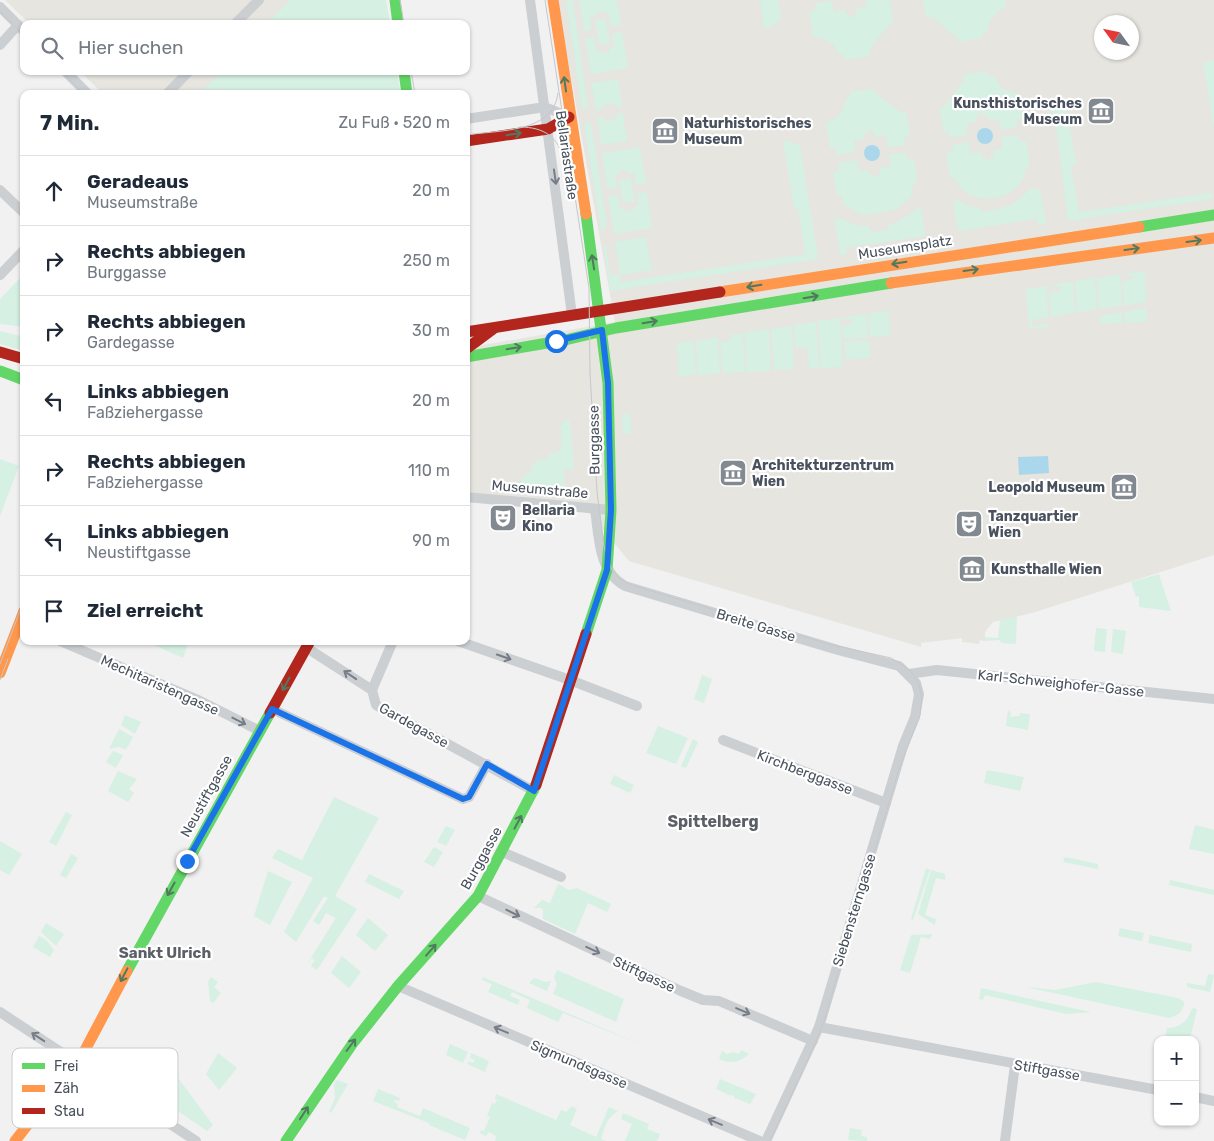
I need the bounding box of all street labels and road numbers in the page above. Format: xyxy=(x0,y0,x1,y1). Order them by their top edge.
street label: Bellariastraße xyxy=(552,109,581,201)
street label: Museumsplatz xyxy=(857,232,953,263)
street label: Burggasse xyxy=(585,405,604,475)
street label: Museumstraße xyxy=(491,477,589,502)
street label: Breite Gasse xyxy=(714,605,798,646)
street label: Mechitaristengasse xyxy=(98,652,222,719)
street label: Karl-Schweighofer-Gasse xyxy=(977,666,1145,701)
street label: Gardegasse xyxy=(376,699,452,752)
street label: Kirchberggasse xyxy=(755,746,855,799)
street label: Neustiftgasse xyxy=(177,752,236,840)
street label: Burggasse xyxy=(457,824,506,893)
street label: Siebensterngasse xyxy=(829,852,880,969)
street label: Stiftgasse xyxy=(610,953,678,996)
street label: Sigmundsgasse xyxy=(528,1036,630,1093)
street label: Stiftgasse xyxy=(1013,1056,1081,1085)

